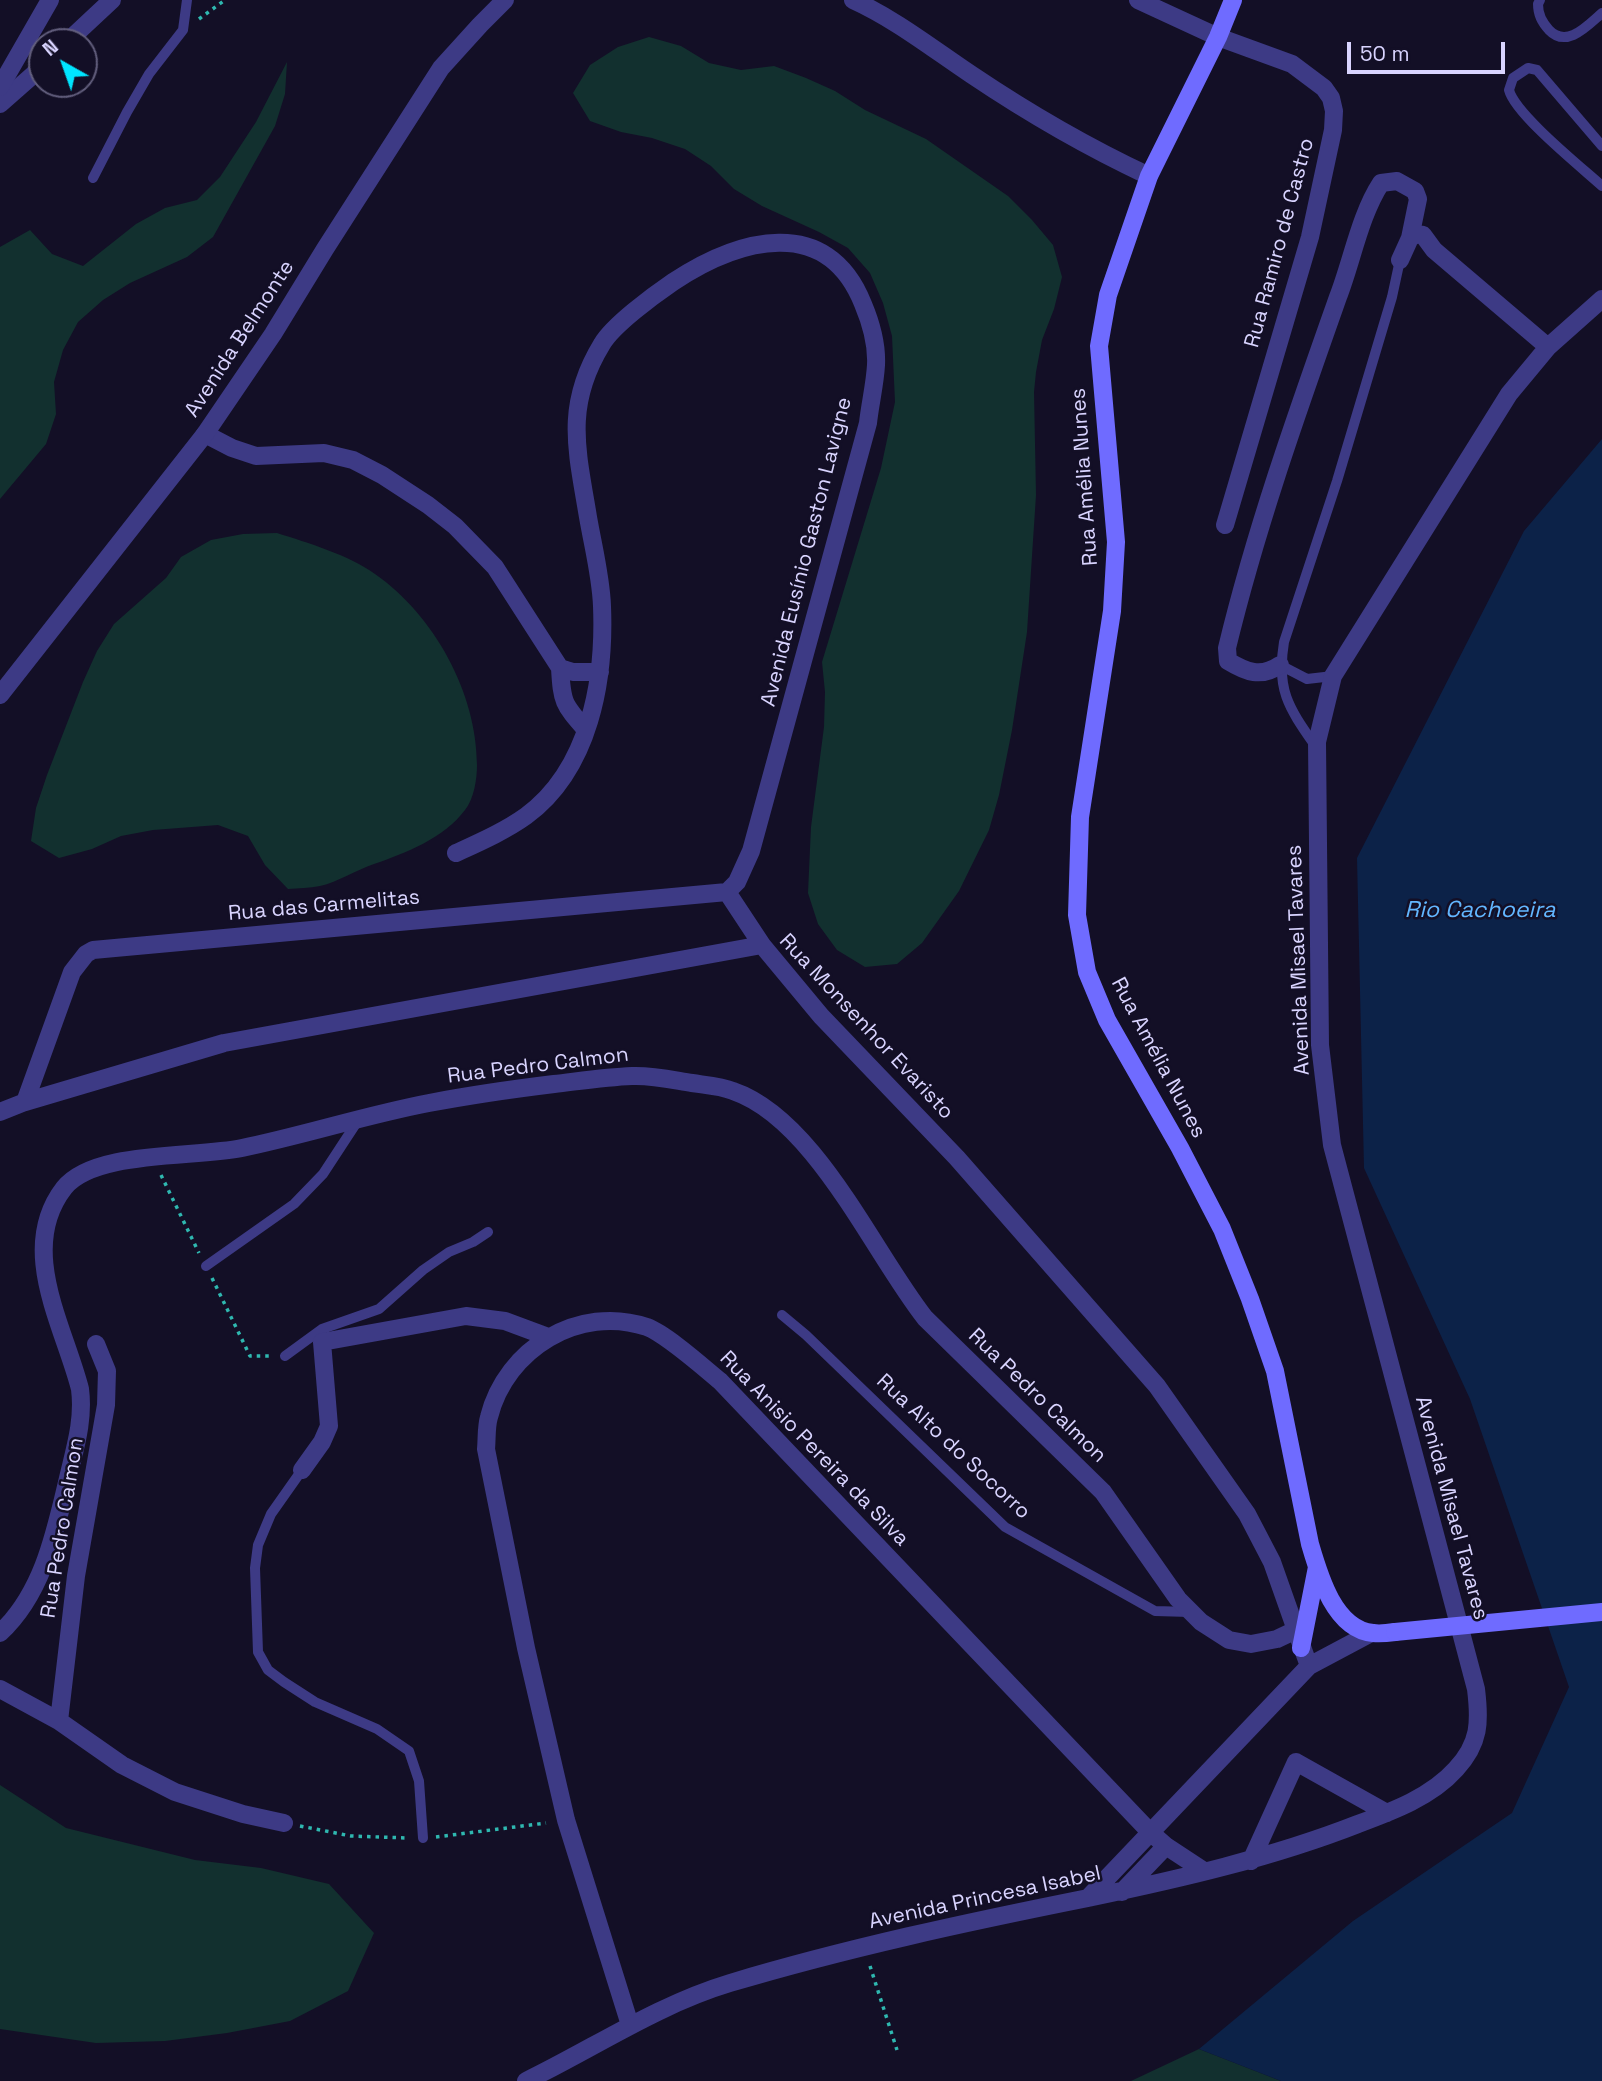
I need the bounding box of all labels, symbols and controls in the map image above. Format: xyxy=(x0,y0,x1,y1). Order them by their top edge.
north arrow xyxy=(28,28,98,98)
scale bar xyxy=(1350,28,1508,72)
text: N xyxy=(38,34,63,62)
text: 50 m xyxy=(1360,40,1410,67)
street label: Rua Ramiro de Castro xyxy=(1240,135,1320,351)
street label: Avenida Belmonte xyxy=(180,256,300,422)
street label: Rua Amélia Nunes xyxy=(1066,387,1104,567)
street label: Avenida Eusínio Gaston Lavigne xyxy=(756,395,858,709)
street label: Avenida Misael Tavares xyxy=(1282,844,1316,1076)
street label: Rua das Carmelitas xyxy=(227,885,421,927)
water label: Rio Cachoeira xyxy=(1405,897,1555,925)
street label: Rua Monsenhor Evaristo xyxy=(774,929,958,1125)
street label: Rua Amélia Nunes xyxy=(1105,973,1211,1143)
street label: Rua Pedro Calmon xyxy=(446,1042,630,1090)
street label: Rua Pedro Calmon xyxy=(963,1324,1111,1468)
street label: Rua Anisio Pereira da Silva xyxy=(714,1346,914,1552)
street label: Rua Alto do Socorro xyxy=(871,1369,1035,1525)
street label: Avenida Misael Tavares xyxy=(1409,1393,1493,1623)
street label: Rua Pedro Calmon xyxy=(36,1436,90,1620)
street label: Avenida Princesa Isabel xyxy=(867,1861,1103,1935)

